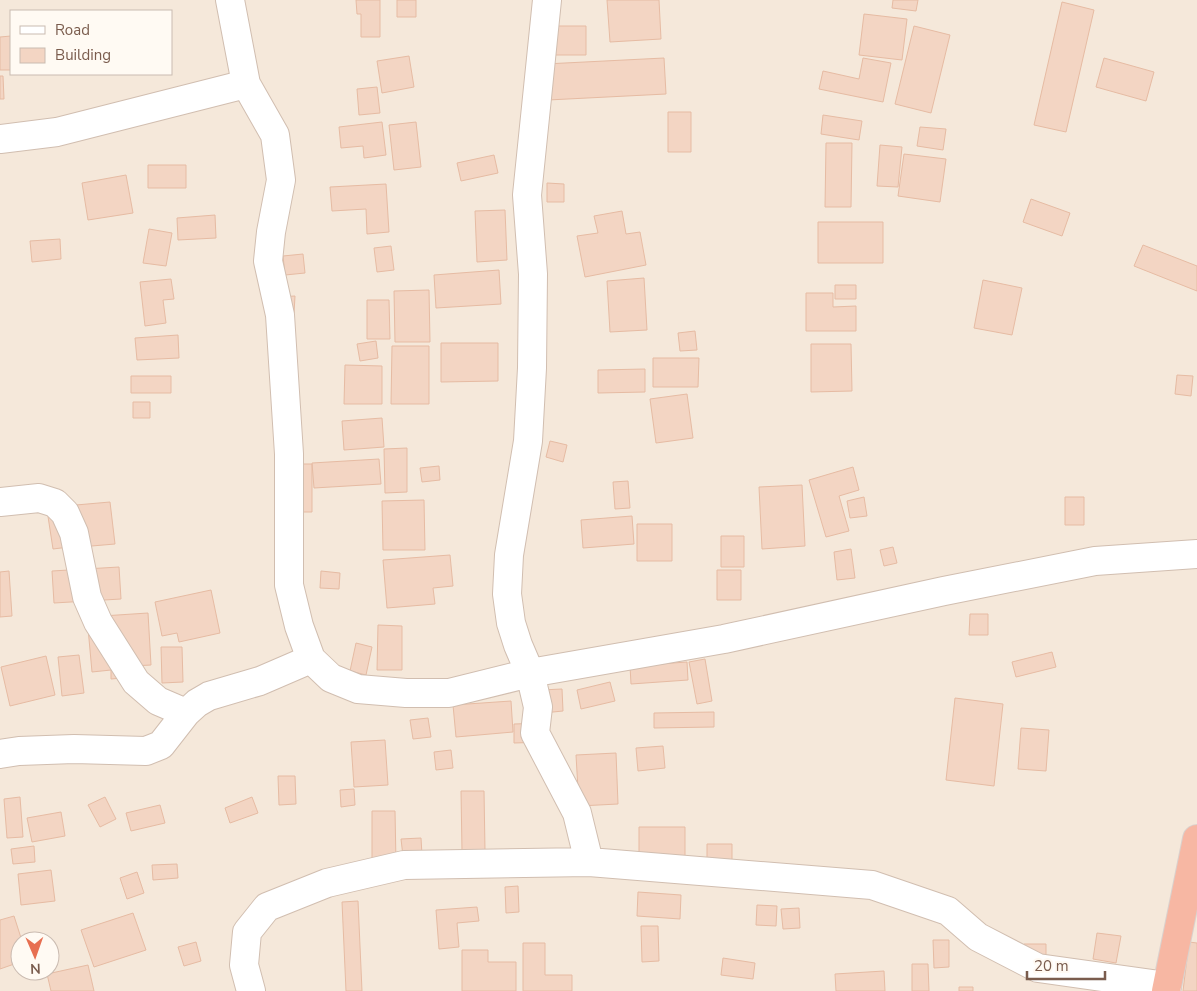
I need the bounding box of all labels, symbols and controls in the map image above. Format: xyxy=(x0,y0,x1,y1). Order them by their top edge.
legend xyxy=(10,10,172,75)
text: Road xyxy=(55,20,90,40)
text: Building xyxy=(55,45,111,65)
north arrow xyxy=(10,931,60,981)
scale bar xyxy=(1027,948,1104,980)
text: 20 m xyxy=(1034,956,1069,976)
text: N xyxy=(30,959,41,978)

